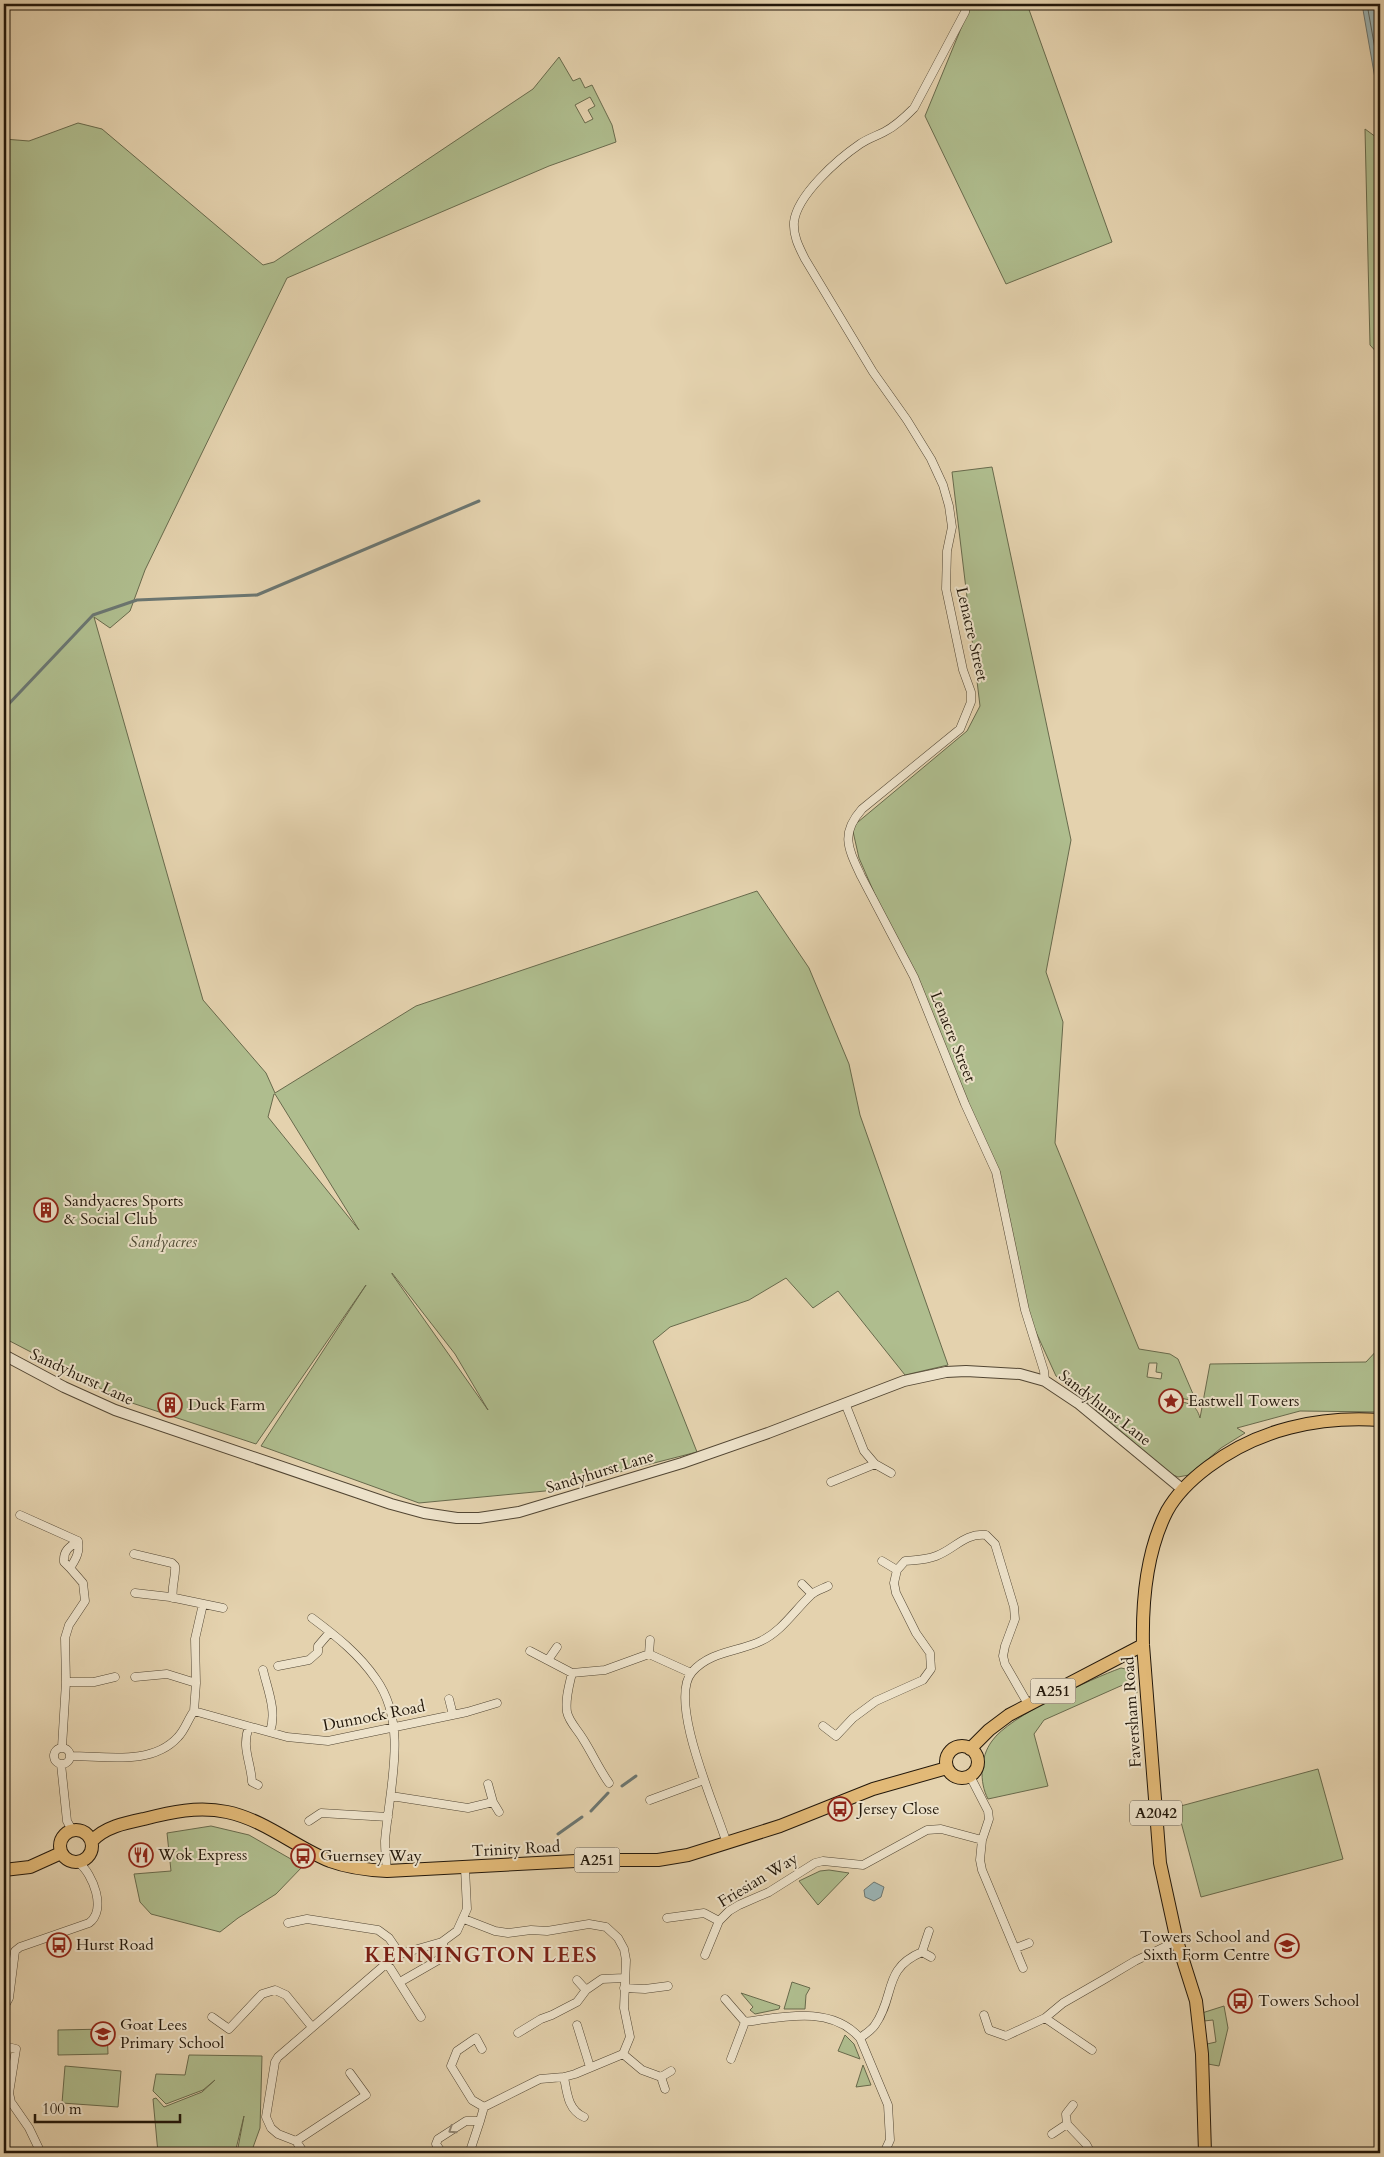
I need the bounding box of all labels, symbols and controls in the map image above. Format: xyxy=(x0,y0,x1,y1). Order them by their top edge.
street label: Lenacre Street xyxy=(950,585,994,683)
street label: Lenacre Street xyxy=(925,988,981,1086)
place label: Sandyacres Sports & Social Club xyxy=(64,1190,183,1230)
building icon: Sandyacres Sports & Social Club xyxy=(33,1197,59,1223)
park label: Sandyacres xyxy=(129,1231,198,1253)
street label: Sandyhurst Lane xyxy=(27,1343,137,1411)
street label: Sandyhurst Lane xyxy=(1054,1365,1156,1451)
place icon: Eastwell Towers xyxy=(1158,1388,1184,1414)
place label: Eastwell Towers xyxy=(1188,1390,1299,1412)
building icon: Duck Farm xyxy=(157,1392,183,1418)
place label: Duck Farm xyxy=(188,1394,266,1416)
street label: Sandyhurst Lane xyxy=(543,1445,657,1499)
street label: Faversham Road xyxy=(1117,1655,1147,1768)
road number: A251 xyxy=(1030,1678,1076,1704)
street label: Dunnock Road xyxy=(321,1695,428,1737)
bus stop icon: Jersey Close xyxy=(827,1796,853,1822)
place label: Jersey Close xyxy=(856,1798,939,1820)
road number: A2042 xyxy=(1130,1800,1182,1826)
street label: Trinity Road xyxy=(471,1836,561,1862)
restaurant icon: Wok Express xyxy=(128,1842,154,1868)
bus stop icon: Guernsey Way xyxy=(290,1843,316,1869)
place label: Wok Express xyxy=(157,1844,247,1866)
place label: Guernsey Way xyxy=(320,1845,423,1867)
street label: Friesian Way xyxy=(714,1847,803,1913)
road number: A251 xyxy=(574,1848,620,1872)
place label: Towers School and Sixth Form Centre xyxy=(1140,1926,1270,1966)
bus stop icon: Hurst Road xyxy=(46,1932,72,1958)
school or university icon: Towers School and Sixth Form Centre xyxy=(1274,1933,1300,1959)
place label: Hurst Road xyxy=(76,1934,154,1956)
district label: KENNINGTON LEES xyxy=(364,1941,598,1970)
bus stop icon: Towers School xyxy=(1227,1988,1253,2014)
place label: Towers School xyxy=(1258,1990,1359,2012)
place label: Goat Lees Primary School xyxy=(120,2014,224,2054)
school or university icon: Goat Lees Primary School xyxy=(90,2021,116,2047)
scale bar xyxy=(35,2092,180,2124)
text: 100 m xyxy=(42,2099,82,2119)
one-way arrow xyxy=(448,2124,457,2133)

